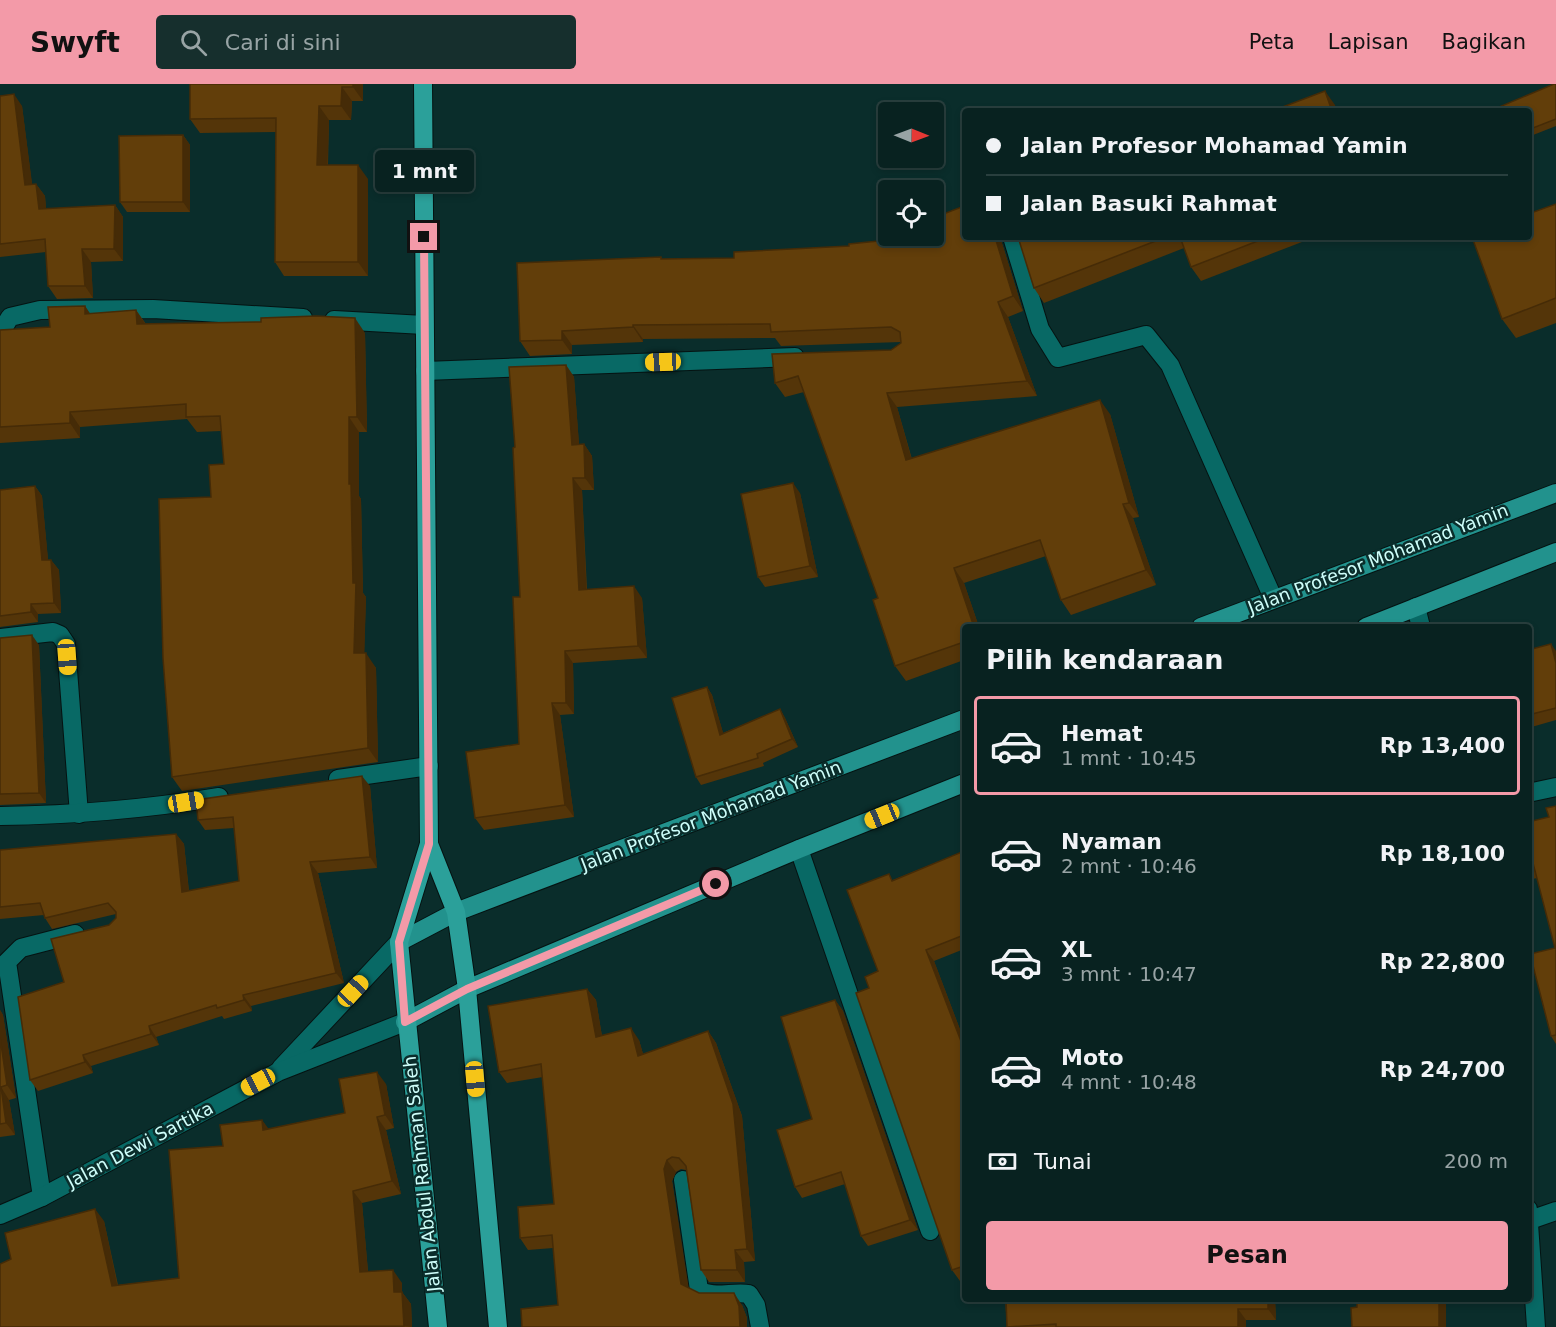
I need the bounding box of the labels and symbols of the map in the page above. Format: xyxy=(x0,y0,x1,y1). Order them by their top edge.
north arrow xyxy=(878,102,944,168)
callout: 1 mnt xyxy=(374,150,474,192)
route end xyxy=(410,223,437,250)
car xyxy=(645,352,681,372)
street label: Jalan Profesor Mohamad Yamin xyxy=(1244,499,1511,618)
car xyxy=(57,638,77,676)
street label: Jalan Profesor Mohamad Yamin xyxy=(577,756,844,875)
car xyxy=(167,790,205,814)
car xyxy=(862,801,902,831)
route start xyxy=(702,870,729,897)
car xyxy=(334,972,372,1010)
street label: Jalan Abdul Rahman Saleh xyxy=(399,1055,444,1294)
car xyxy=(464,1060,486,1098)
car xyxy=(238,1066,278,1098)
street label: Jalan Dewi Sartika xyxy=(62,1097,217,1193)

